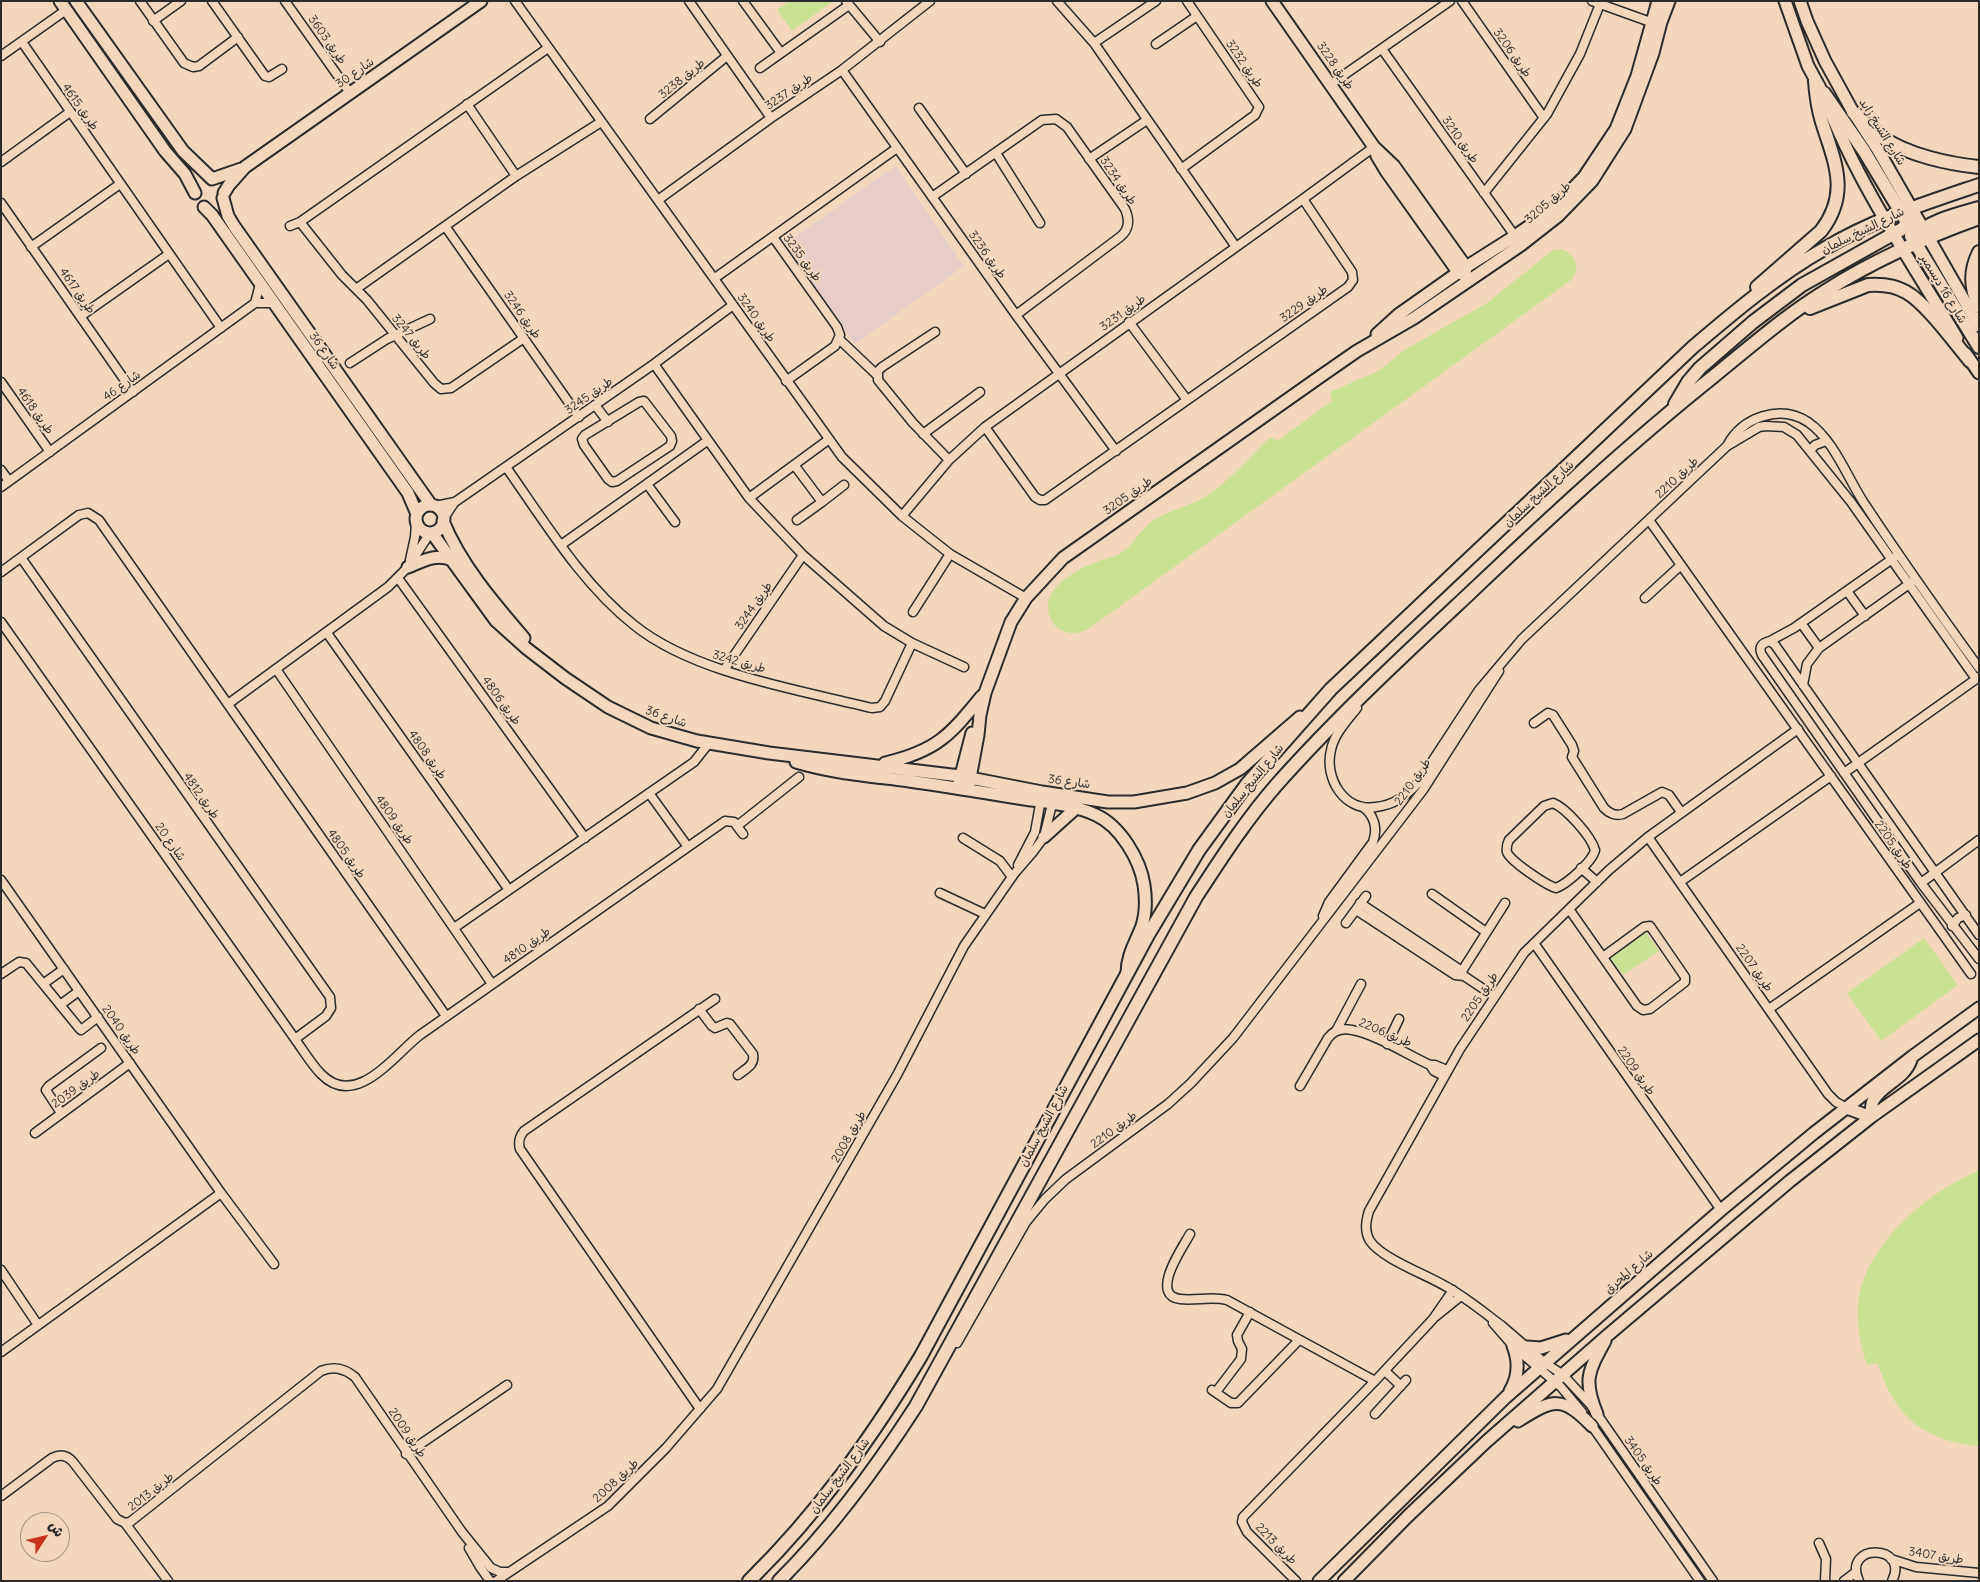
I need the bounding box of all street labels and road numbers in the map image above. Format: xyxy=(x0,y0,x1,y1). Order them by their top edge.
street label: طريق 3603 xyxy=(305,13,349,67)
street label: طريق 3206 xyxy=(1490,26,1534,80)
street label: طريق 3232 xyxy=(1222,37,1266,91)
street label: طريق 3228 xyxy=(1313,39,1357,93)
street label: شارع 30 xyxy=(333,55,377,91)
street label: طريق 3238 xyxy=(656,56,708,102)
street label: طريق 3237 xyxy=(763,71,815,113)
street label: طريق 4615 xyxy=(59,81,101,133)
street label: شارع الشيخ زايد xyxy=(1856,96,1908,168)
street label: طريق 3210 xyxy=(1439,114,1481,166)
street label: طريق 3234 xyxy=(1097,154,1139,208)
street label: طريق 3205 xyxy=(1522,179,1574,227)
street label: شارع الشيخ سلمان xyxy=(1819,205,1907,257)
street label: طريق 3236 xyxy=(965,228,1009,282)
street label: طريق 3235 xyxy=(780,231,824,285)
street label: شارع 16 ديسمبر xyxy=(1917,252,1969,326)
street label: طريق 4617 xyxy=(56,265,98,317)
street label: طريق 3229 xyxy=(1277,282,1331,326)
street label: طريق 3246 xyxy=(500,288,544,342)
street label: طريق 3240 xyxy=(734,291,778,345)
street label: طريق 3231 xyxy=(1097,292,1149,334)
street label: طريق 3247 xyxy=(388,312,434,362)
street label: شارع 36 xyxy=(306,329,342,373)
street label: شارع 46 xyxy=(101,368,143,404)
street label: طريق 3245 xyxy=(562,374,616,418)
street label: طريق 4618 xyxy=(14,385,56,437)
street label: طريق 2210 xyxy=(1652,454,1702,502)
street label: شارع الشيخ سلمان xyxy=(1501,458,1577,530)
street label: طريق 3205 xyxy=(1101,474,1155,518)
street label: طريق 3244 xyxy=(732,579,776,633)
street label: طريق 3242 xyxy=(711,648,767,676)
street label: طريق 4806 xyxy=(479,674,523,728)
street label: شارع 36 xyxy=(644,703,688,731)
street label: طريق 4808 xyxy=(405,728,449,782)
street label: شارع الشيخ سلمان xyxy=(1219,741,1287,821)
street label: طريق 2210 xyxy=(1392,756,1434,808)
street label: طريق 4812 xyxy=(180,770,222,822)
street label: شارع 36 xyxy=(1047,772,1091,792)
street label: طريق 4809 xyxy=(372,793,416,847)
street label: طريق 2205 xyxy=(1871,818,1915,872)
street label: شارع 20 xyxy=(152,820,188,864)
street label: طريق 4805 xyxy=(324,827,368,881)
street label: طريق 4810 xyxy=(501,924,553,968)
street label: طريق 2207 xyxy=(1732,941,1776,995)
street label: طريق 2205 xyxy=(1458,970,1502,1024)
street label: طريق 2040 xyxy=(99,1002,143,1058)
street label: طريق 2206 xyxy=(1356,1015,1414,1051)
street label: طريق 2209 xyxy=(1614,1044,1658,1098)
street label: طريق 2039 xyxy=(49,1067,103,1111)
street label: شارع الشيخ سلمان xyxy=(1016,1083,1072,1169)
street label: طريق 2210 xyxy=(1088,1108,1140,1152)
street label: طريق 2008 xyxy=(828,1109,870,1165)
street label: شارع المحرق xyxy=(1602,1247,1656,1297)
street label: طريق 2009 xyxy=(385,1405,429,1461)
street label: طريق 3405 xyxy=(1621,1434,1665,1488)
street label: شارع الشيخ سلمان xyxy=(807,1436,873,1516)
street label: طريق 2008 xyxy=(590,1456,642,1506)
street label: طريق 2013 xyxy=(125,1470,177,1514)
street label: طريق 2213 xyxy=(1252,1520,1300,1568)
street label: طريق 3407 xyxy=(1908,1545,1964,1567)

